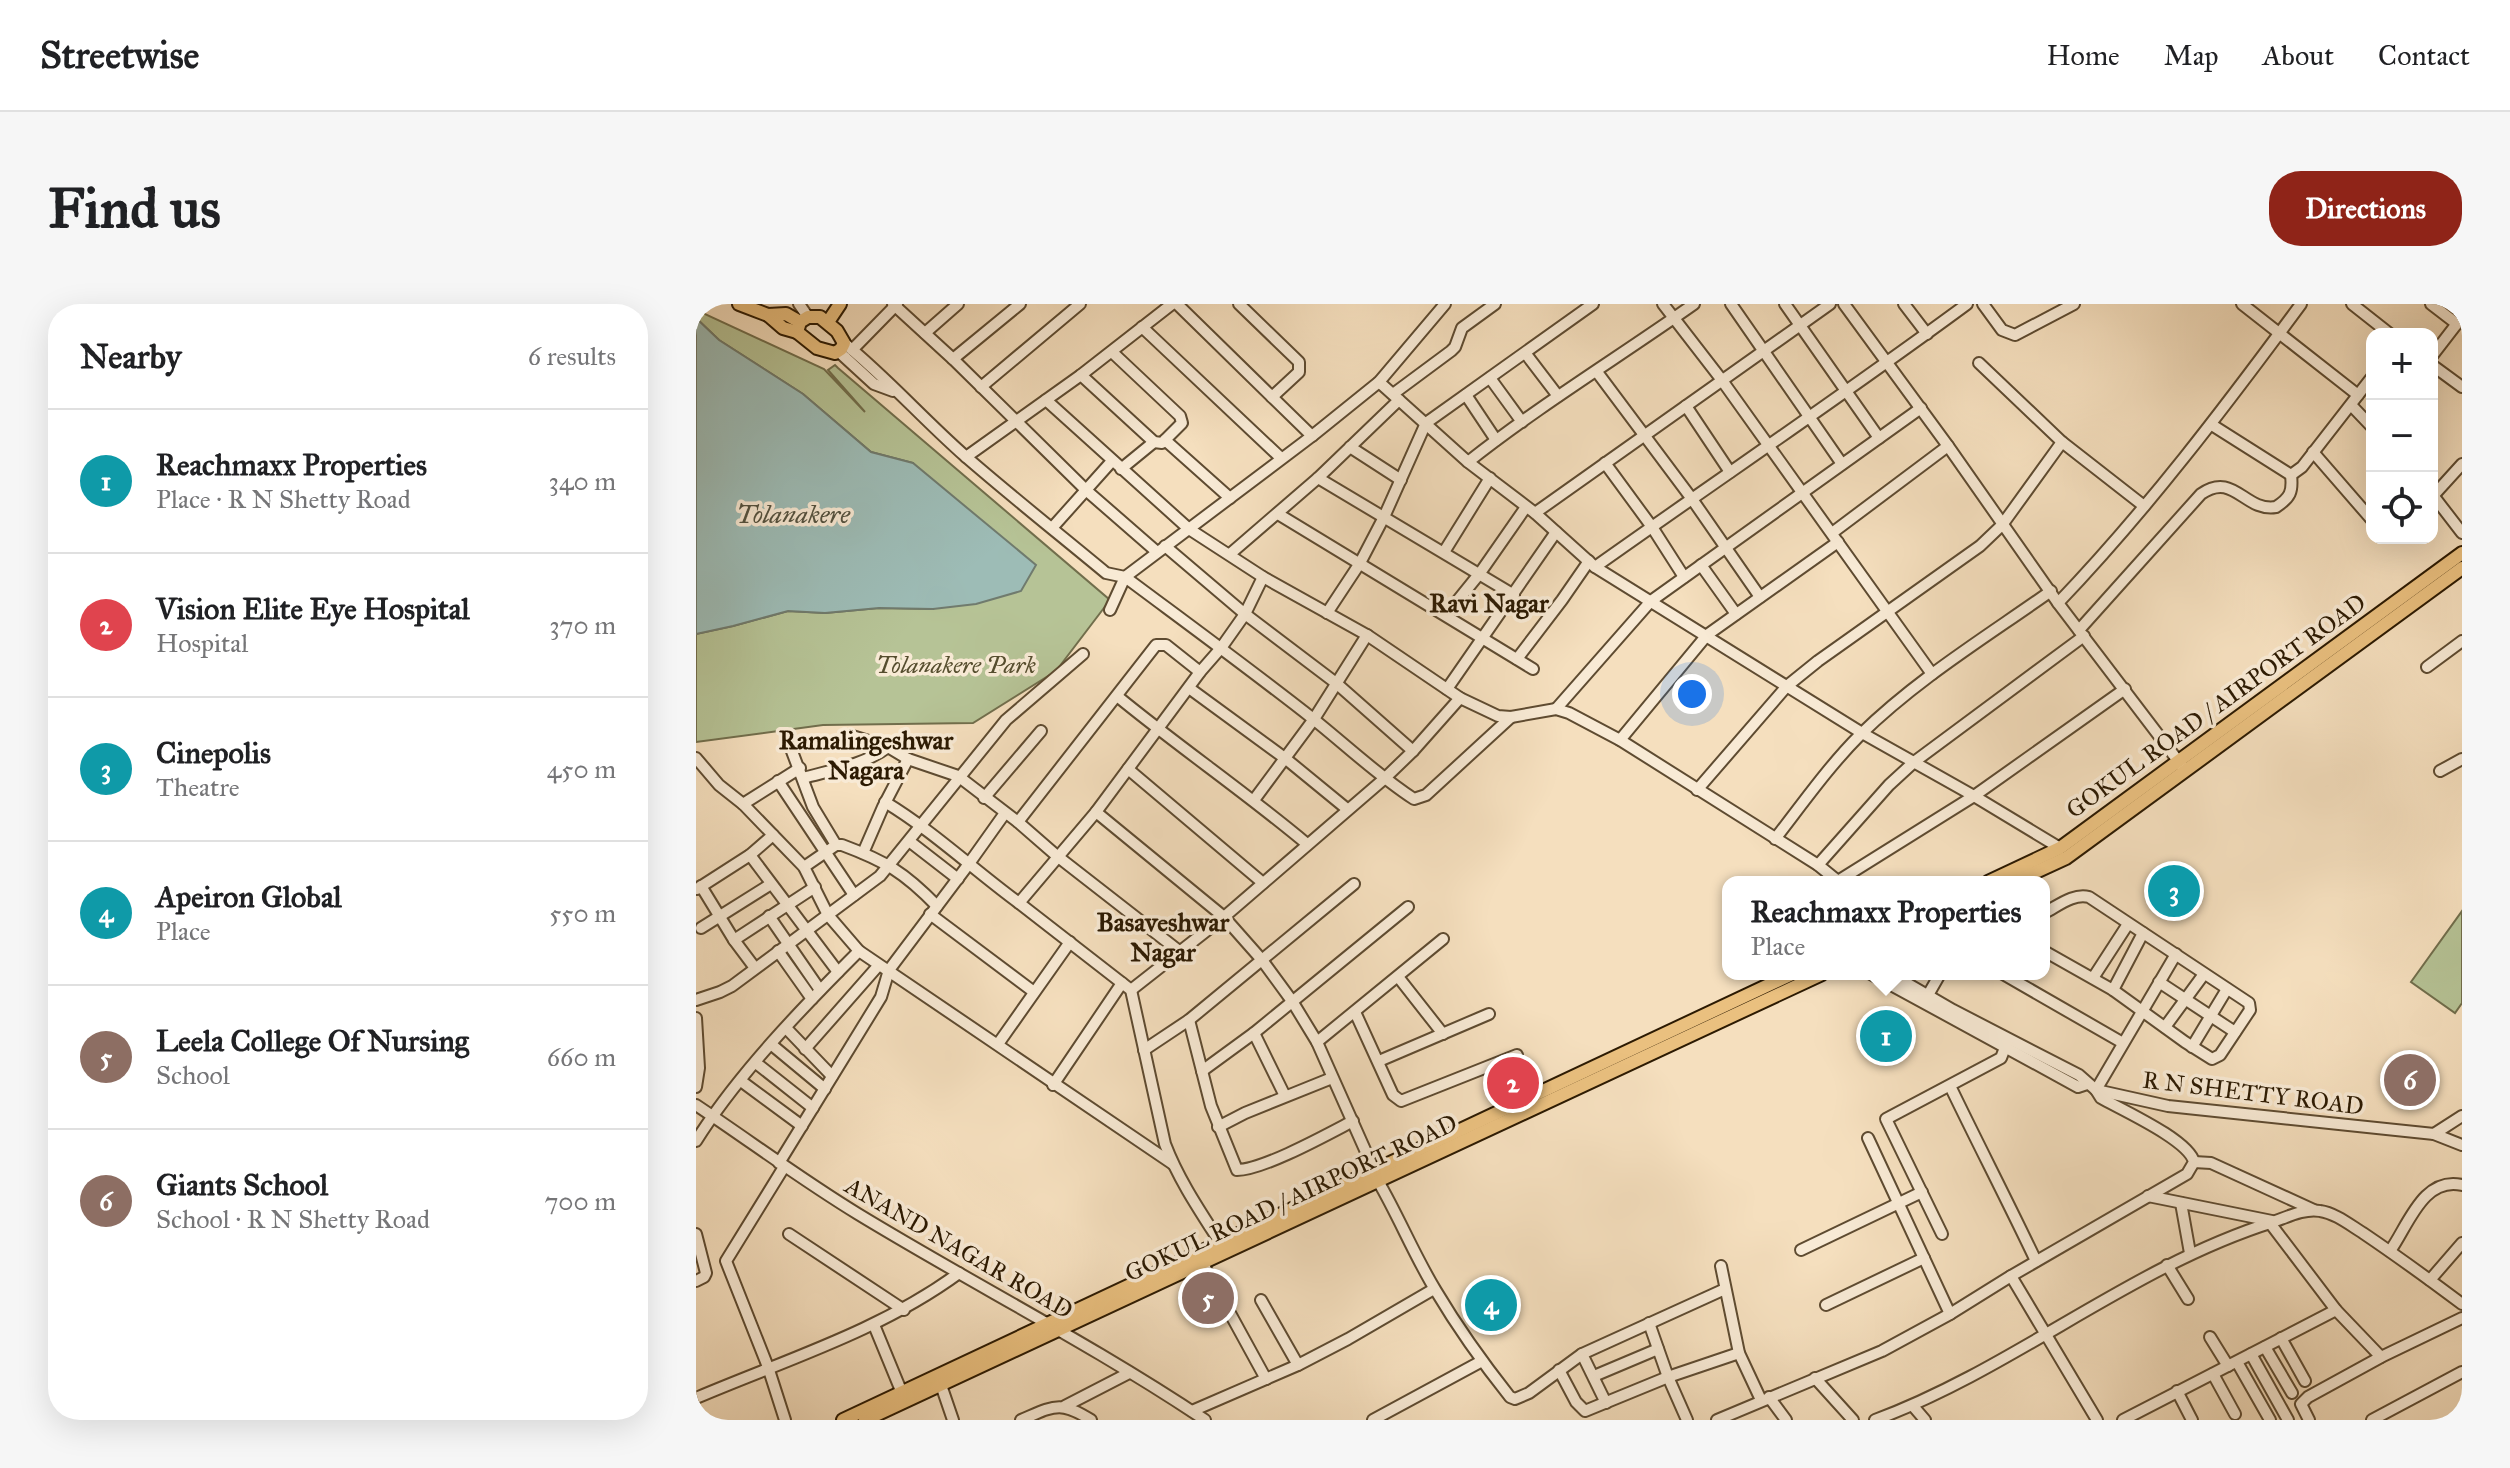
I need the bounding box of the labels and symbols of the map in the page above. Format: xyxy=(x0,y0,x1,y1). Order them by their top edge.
water label: Tolanakere xyxy=(736,498,851,530)
district label: Ravi Nagar xyxy=(1429,587,1550,620)
street label: GOKUL ROAD / AIRPORT ROAD xyxy=(2060,587,2372,825)
park label: Tolanakere Park xyxy=(876,650,1036,680)
your location xyxy=(1672,674,1712,714)
district label: Ramalingeshwar Nagara xyxy=(779,724,955,787)
pin: 3 xyxy=(2148,861,2200,921)
district label: Basaveshwar Nagar xyxy=(1097,906,1231,969)
pin: 1 xyxy=(1860,1006,1912,1066)
pin: 6 xyxy=(2384,1050,2436,1110)
pin: 2 xyxy=(1487,1053,1539,1113)
street label: R N SHETTY ROAD xyxy=(2141,1065,2365,1121)
street label: GOKUL ROAD / AIRPORT ROAD xyxy=(1120,1108,1462,1288)
street label: ANAND NAGAR ROAD xyxy=(839,1170,1078,1325)
pin: 5 xyxy=(1182,1268,1234,1328)
pin: 4 xyxy=(1465,1275,1517,1335)

